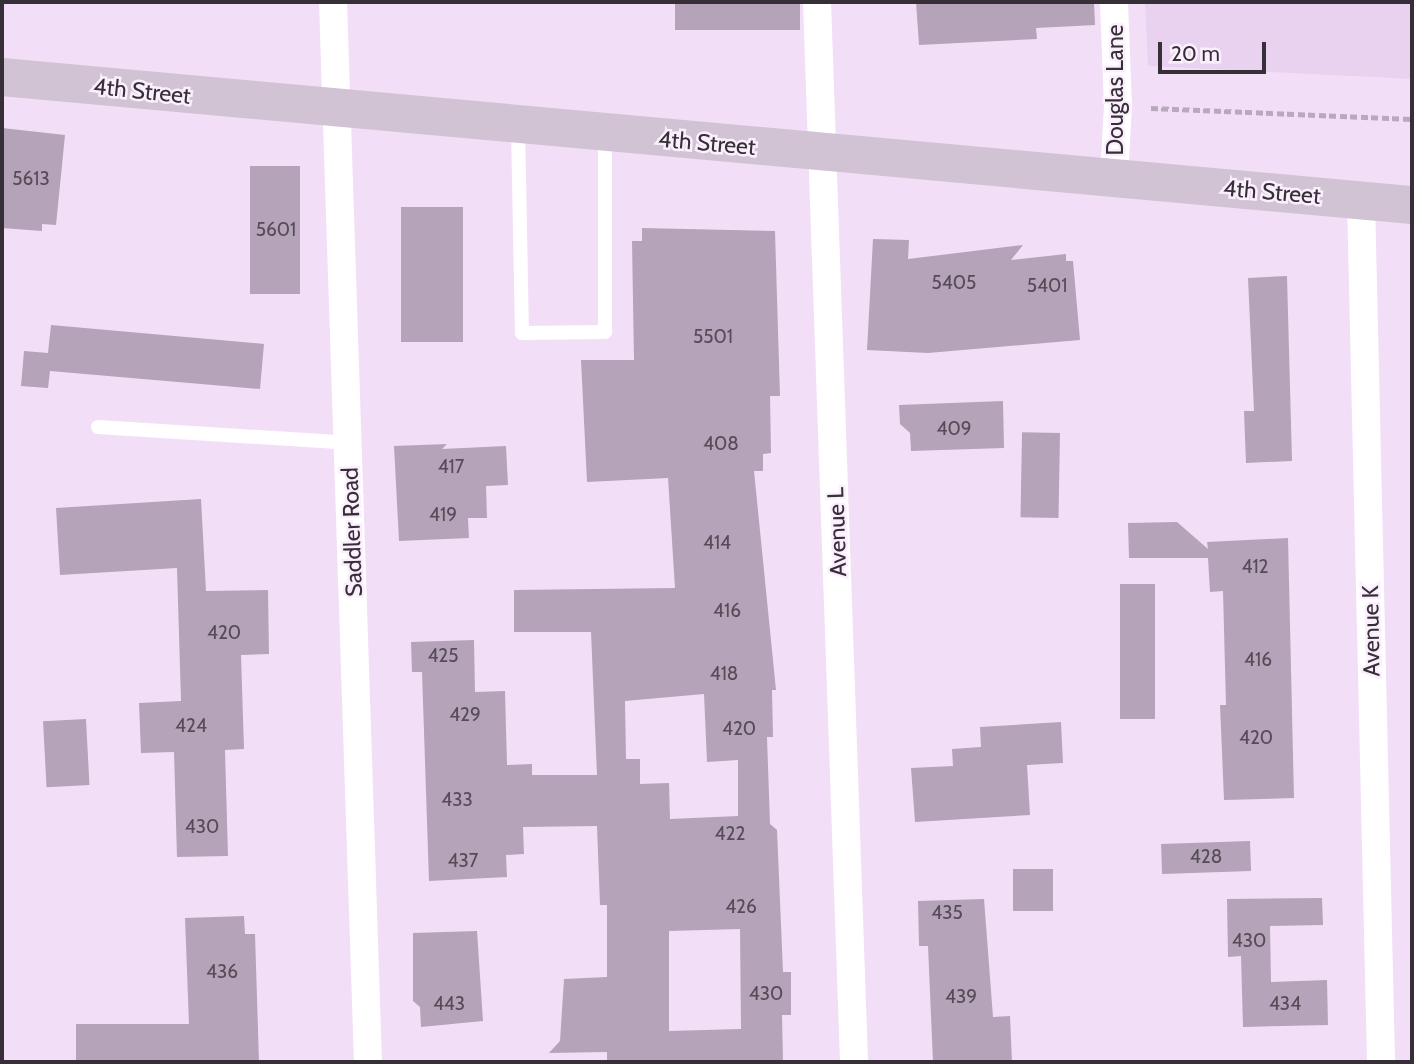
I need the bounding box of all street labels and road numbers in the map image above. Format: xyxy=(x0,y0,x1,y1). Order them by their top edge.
street label: Douglas Lane xyxy=(1101,24,1129,156)
street label: 4th Street xyxy=(92,72,192,110)
street label: 4th Street xyxy=(657,125,757,161)
street label: 4th Street xyxy=(1222,174,1322,210)
street label: Saddler Road xyxy=(336,467,368,597)
street label: Avenue L xyxy=(822,487,852,577)
street label: Avenue K xyxy=(1356,585,1386,677)

